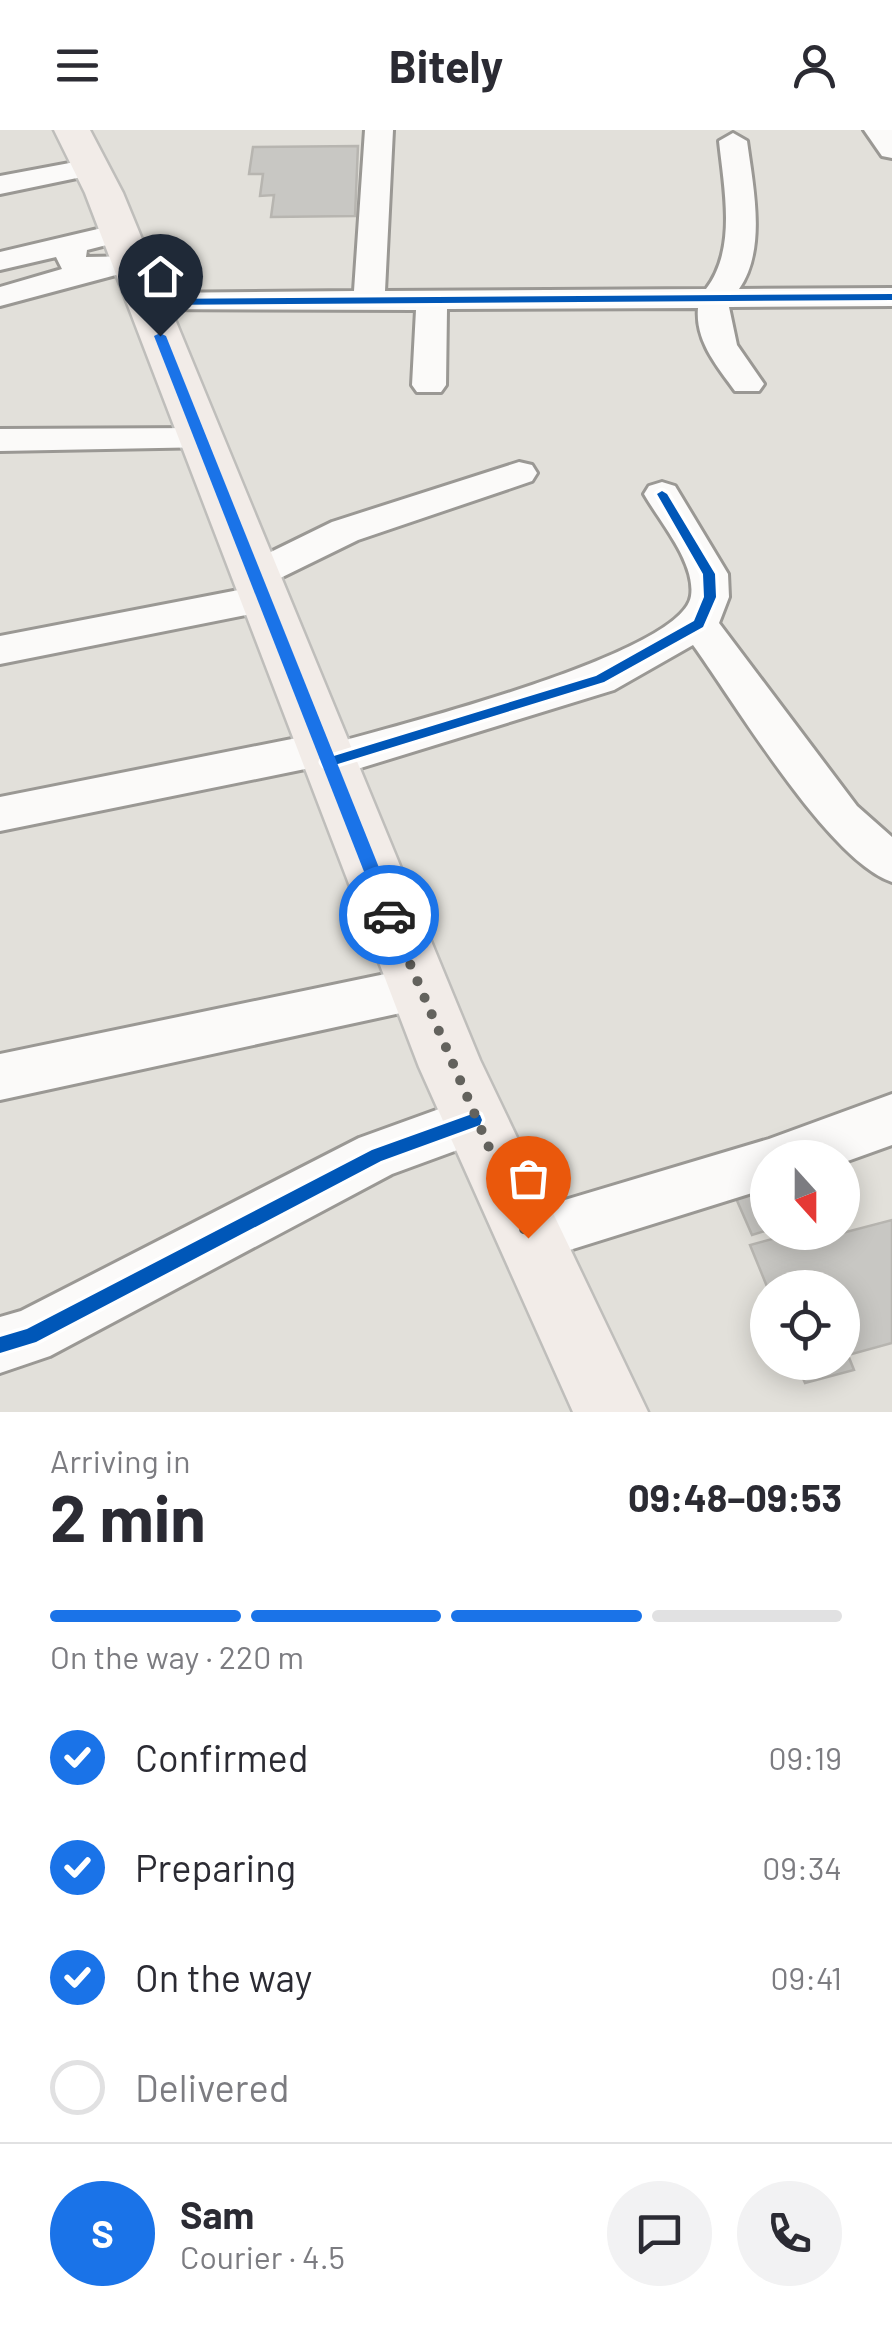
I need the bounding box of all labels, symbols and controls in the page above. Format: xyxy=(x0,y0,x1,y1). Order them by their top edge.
icon: menu xyxy=(50,38,105,93)
text: Bitely xyxy=(389,38,503,92)
icon: person xyxy=(787,38,842,93)
pin xyxy=(118,234,203,337)
icon: home xyxy=(133,249,188,304)
courier xyxy=(339,865,439,965)
icon: car xyxy=(362,888,417,943)
pin xyxy=(486,1136,571,1239)
north arrow xyxy=(750,1140,860,1250)
map controls xyxy=(750,1140,860,1380)
icon: bag xyxy=(501,1151,556,1206)
button: locate xyxy=(750,1270,860,1380)
text: Arriving in xyxy=(50,1441,190,1479)
text: 09:48–09:53 xyxy=(628,1474,842,1520)
text: 2 min xyxy=(50,1477,206,1555)
text: On the way · 220 m xyxy=(50,1637,304,1675)
icon: check xyxy=(50,1730,105,1785)
text: Confirmed xyxy=(135,1734,308,1780)
text: 09:19 xyxy=(769,1738,842,1776)
icon: check xyxy=(50,1840,105,1895)
text: Preparing xyxy=(135,1844,296,1890)
text: 09:34 xyxy=(762,1848,842,1886)
icon: check xyxy=(50,1950,105,2005)
text: On the way xyxy=(135,1954,312,2000)
text: 09:41 xyxy=(771,1958,842,1996)
text: Delivered xyxy=(135,2064,289,2110)
button: chat xyxy=(607,2181,712,2286)
button: phone xyxy=(737,2181,842,2286)
text: Sam xyxy=(180,2191,254,2237)
text: S xyxy=(91,2210,114,2256)
text: Courier · 4.5 xyxy=(180,2237,345,2275)

